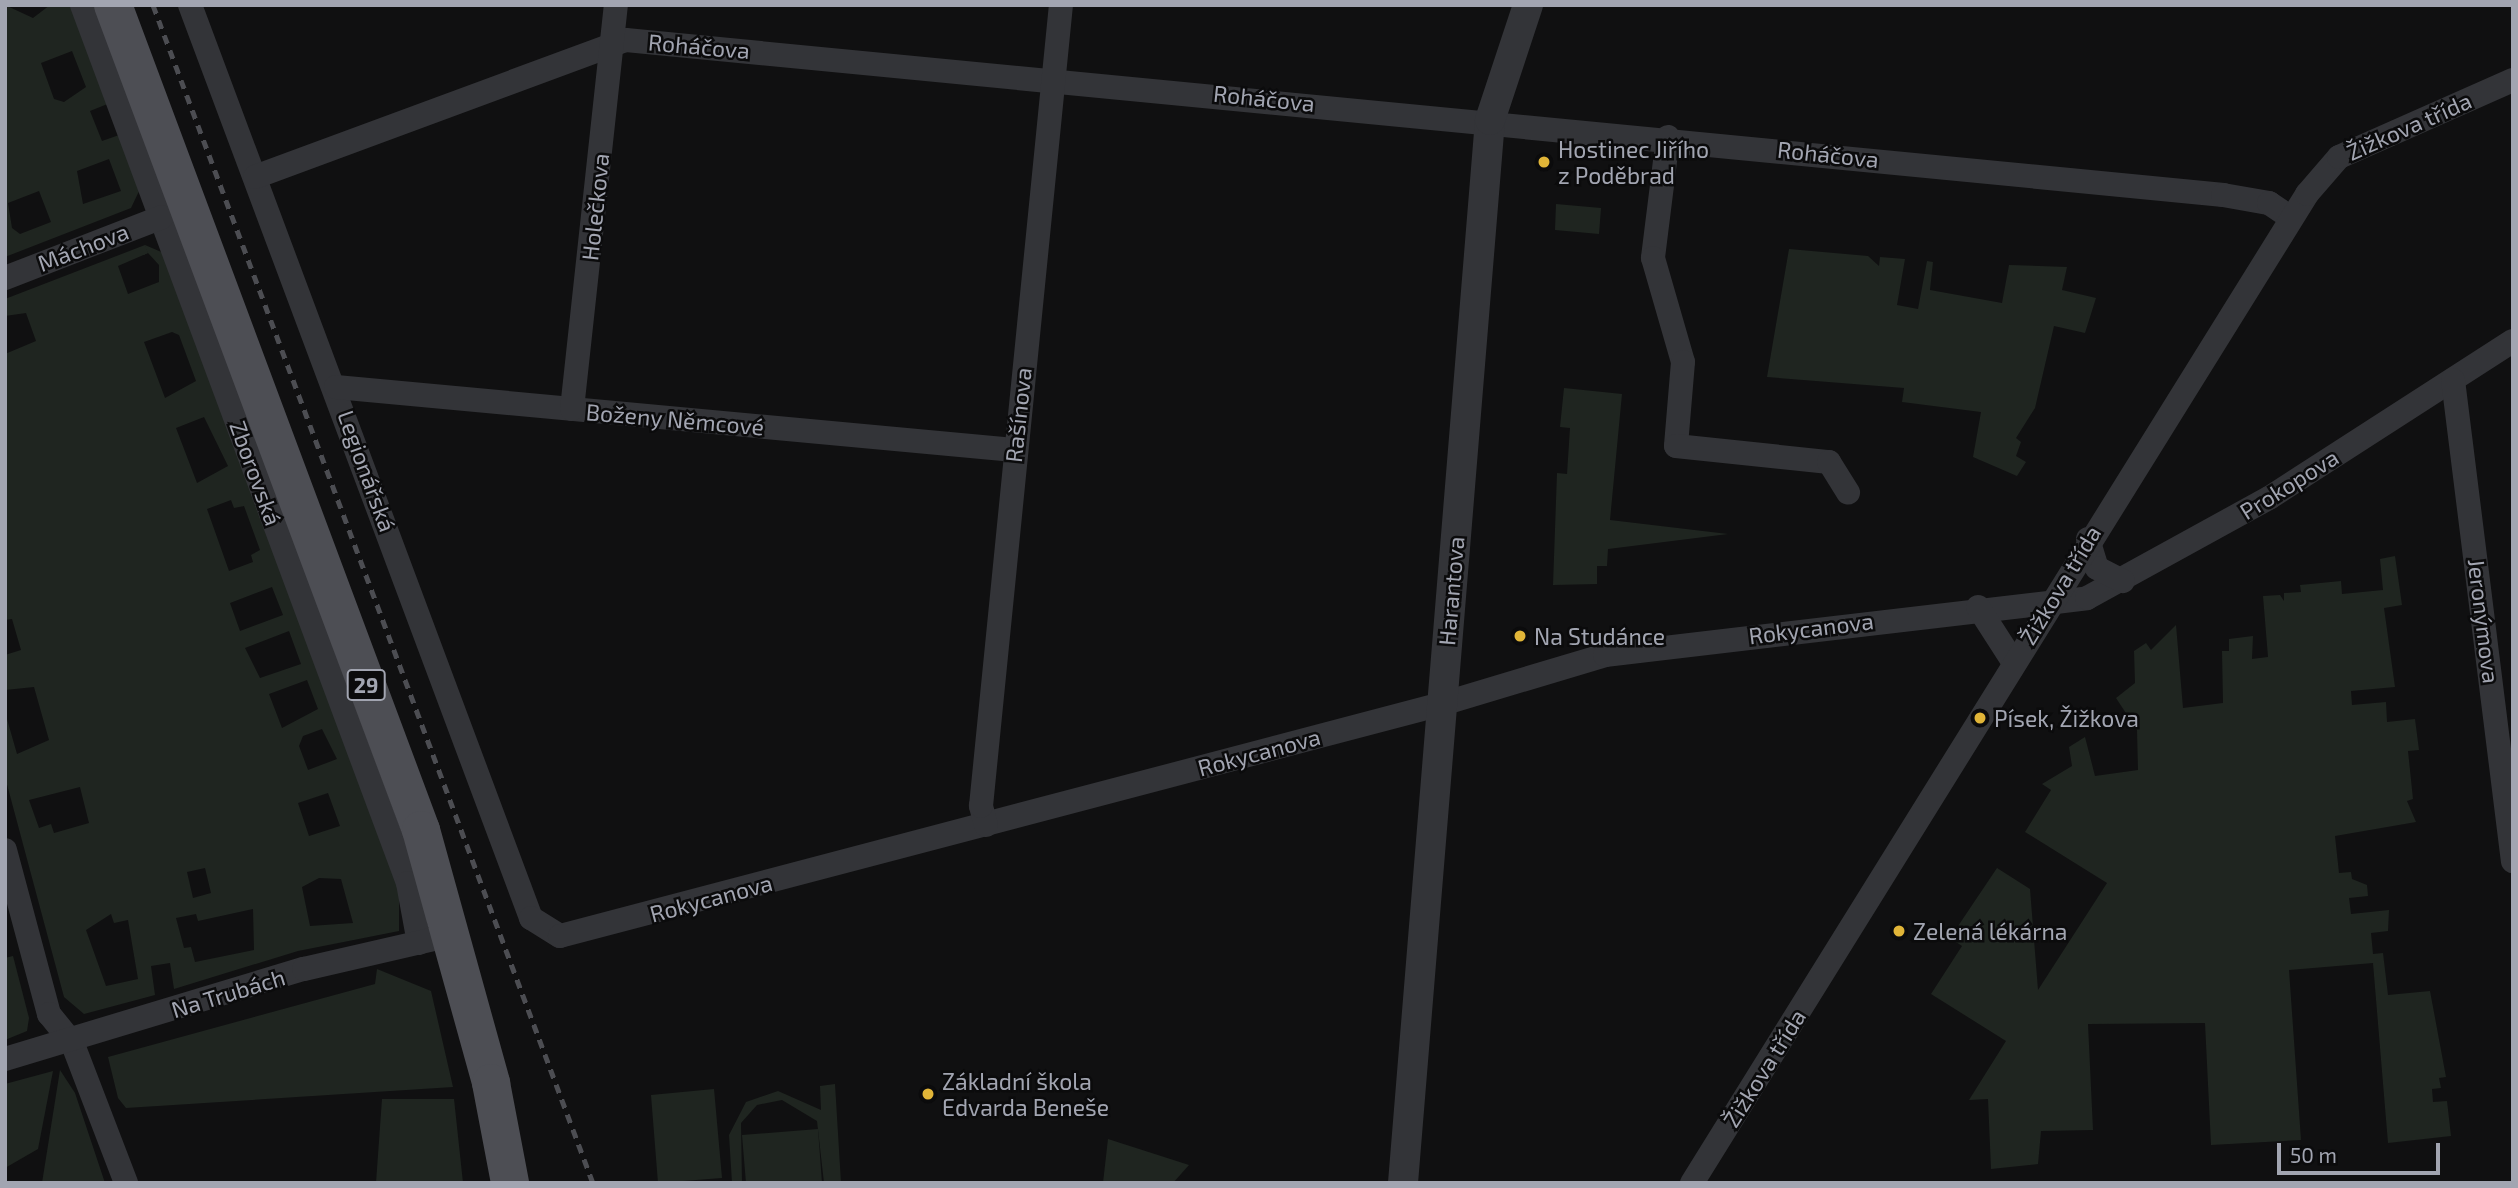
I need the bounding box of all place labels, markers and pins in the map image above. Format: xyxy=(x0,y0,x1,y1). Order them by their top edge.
place label: Hostinec Jiřího z Poděbrad xyxy=(1558,135,1710,189)
marker: Hostinec Jiřího z Poděbrad xyxy=(1536,154,1552,170)
place label: Na Studánce xyxy=(1534,622,1665,650)
marker: Na Studánce xyxy=(1512,628,1528,644)
place label: Písek, Žižkova xyxy=(1994,704,2139,732)
marker: Písek, Žižkova xyxy=(1972,710,1988,726)
place label: Zelená lékárna xyxy=(1913,917,2067,945)
marker: Zelená lékárna xyxy=(1891,923,1907,939)
place label: Základní škola Edvarda Beneše xyxy=(942,1067,1109,1121)
marker: Základní škola Edvarda Beneše xyxy=(920,1086,936,1102)

